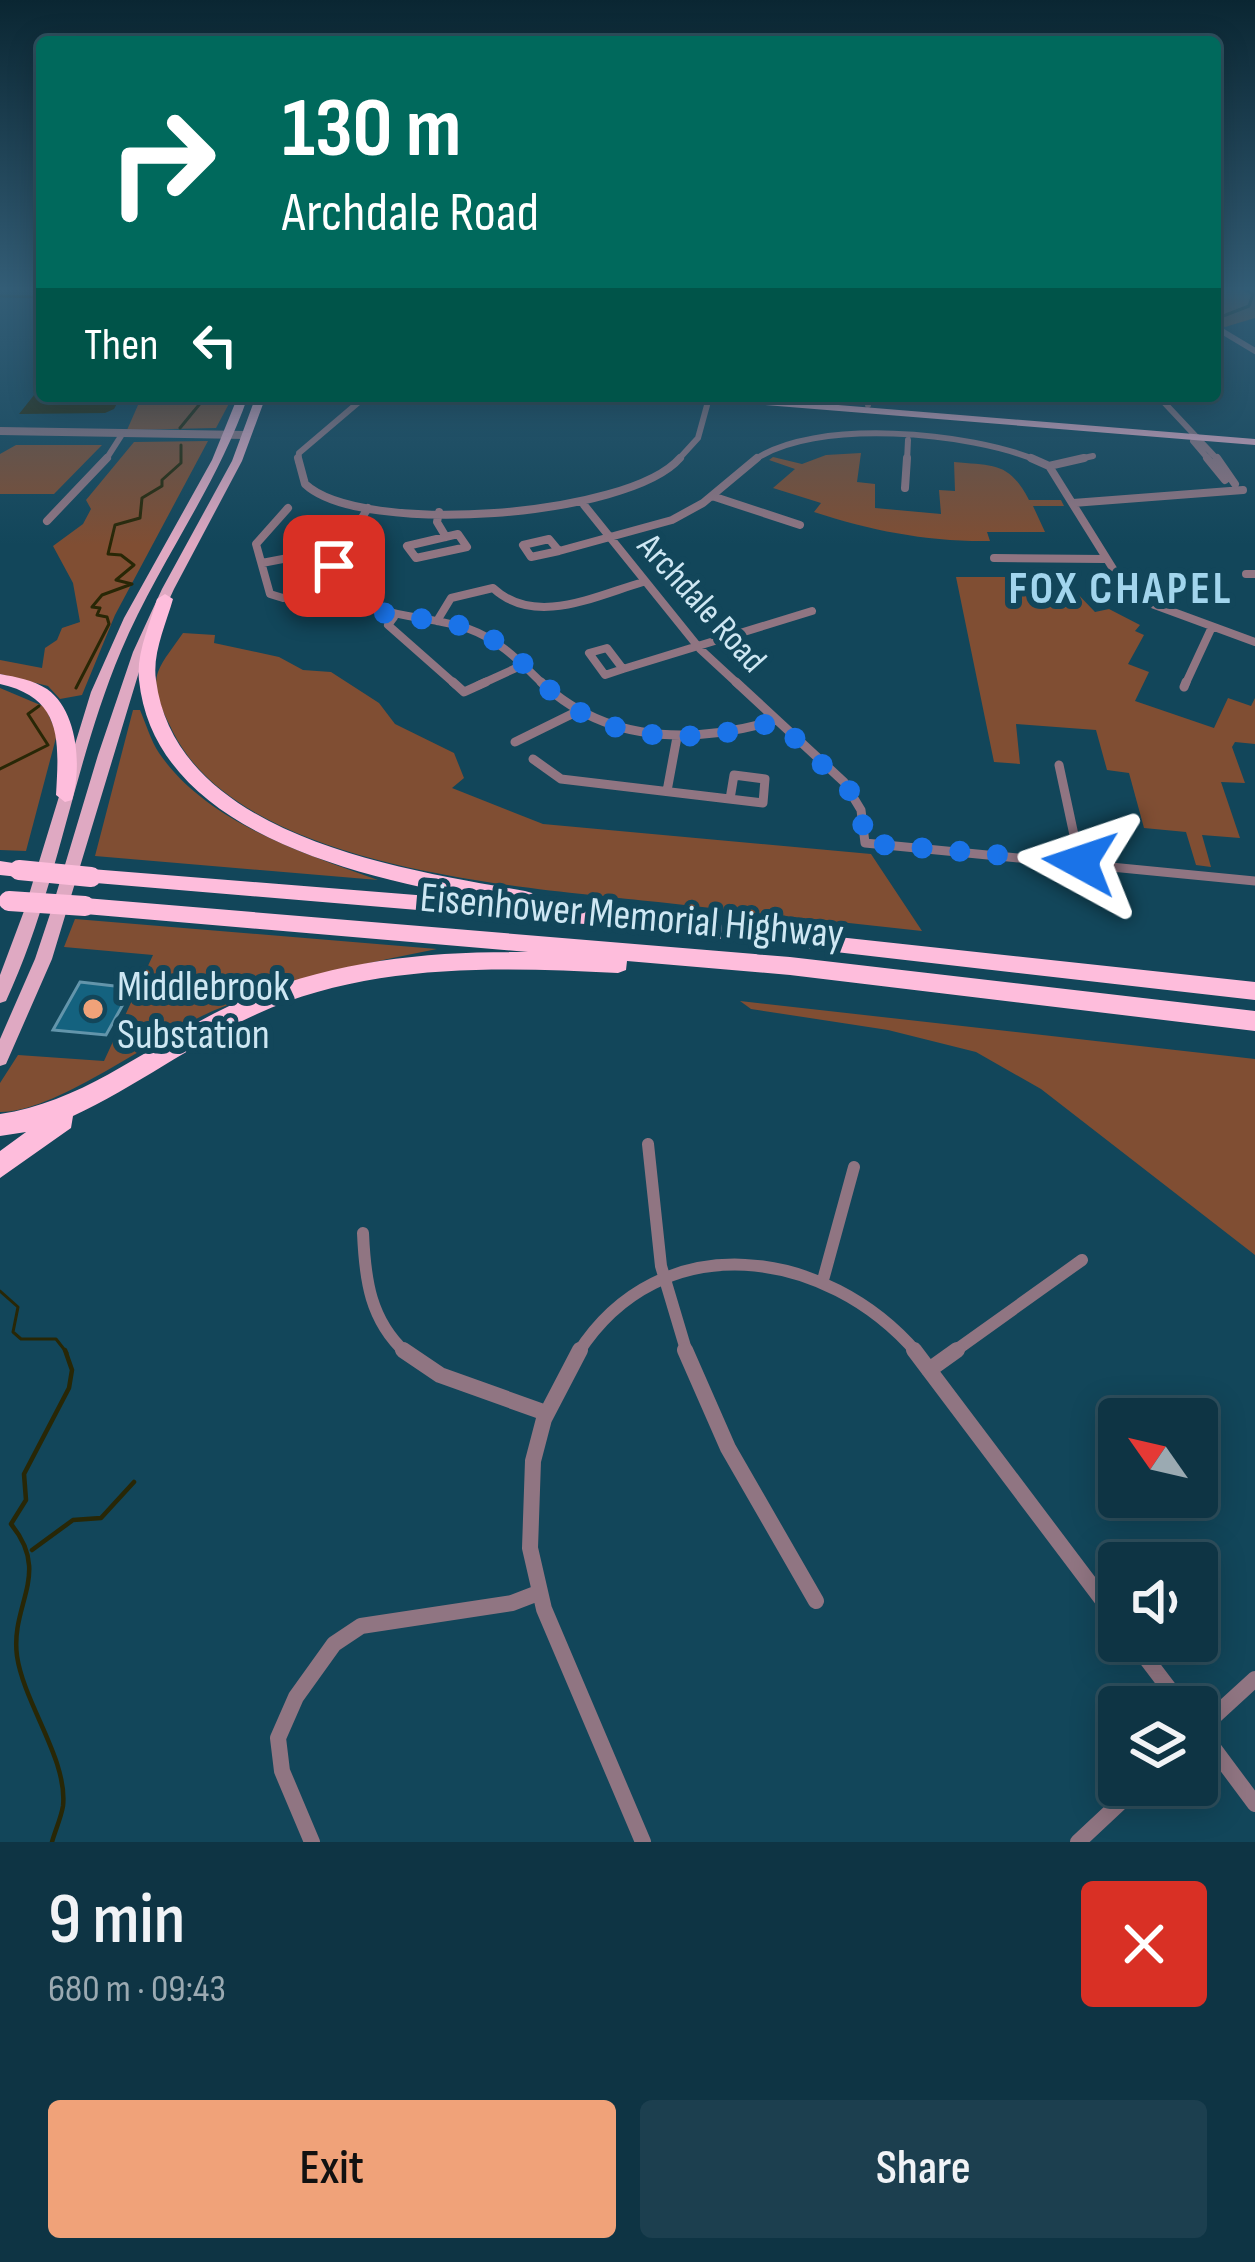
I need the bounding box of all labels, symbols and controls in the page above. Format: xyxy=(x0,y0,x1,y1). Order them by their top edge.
text: 130 m xyxy=(282,79,461,180)
icon: right xyxy=(84,84,240,240)
text: Archdale Road xyxy=(282,181,539,246)
icon: left xyxy=(182,312,248,378)
text: Then xyxy=(84,318,158,373)
pin xyxy=(283,515,385,617)
street label: Archdale Road xyxy=(627,525,774,682)
icon: arrive xyxy=(301,533,367,599)
district label: FOX CHAPEL xyxy=(1009,562,1233,617)
position arrow xyxy=(1017,799,1143,925)
street label: Eisenhower Memorial Highway xyxy=(418,873,846,960)
place label: Middlebrook Substation xyxy=(117,962,289,1061)
marker: Middlebrook Substation xyxy=(80,996,106,1022)
north arrow xyxy=(1098,1398,1218,1518)
map controls xyxy=(1098,1398,1218,1806)
button: sound xyxy=(1098,1542,1218,1662)
button: layers xyxy=(1098,1686,1218,1806)
text: 9 min xyxy=(48,1877,185,1964)
button: close xyxy=(1081,1881,1207,2007)
text: 680 m · 09:43 xyxy=(48,1966,226,2013)
button: Exit xyxy=(48,2100,616,2238)
button: Share xyxy=(640,2100,1207,2238)

